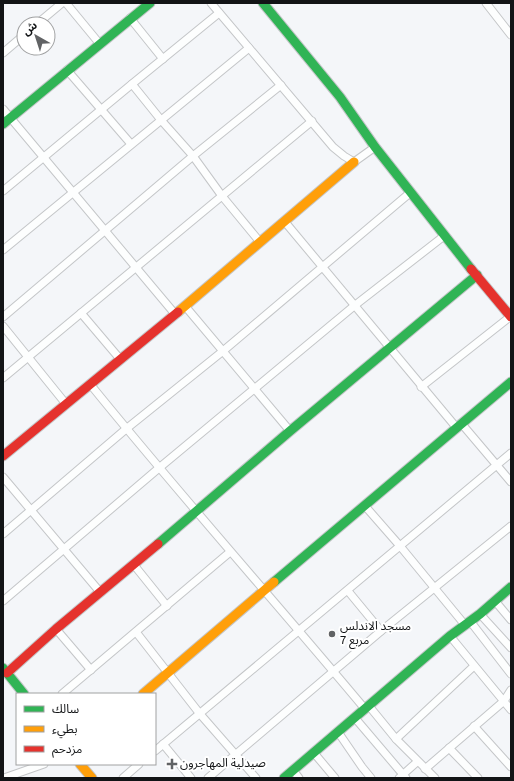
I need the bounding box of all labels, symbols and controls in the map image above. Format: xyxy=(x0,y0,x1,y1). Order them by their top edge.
north arrow xyxy=(16,16,56,56)
text: ش xyxy=(20,19,41,39)
place label: مسجد الاندلس مربع 7 xyxy=(340,619,411,649)
marker: مسجد الاندلس مربع 7 xyxy=(327,629,337,639)
legend xyxy=(16,693,156,765)
text: سالك xyxy=(52,702,79,718)
text: بطيء xyxy=(52,722,78,739)
text: مزدحم xyxy=(52,742,82,758)
place label: صيدلية المهاجرون xyxy=(180,756,266,772)
marker: صيدلية المهاجرون xyxy=(167,759,177,769)

